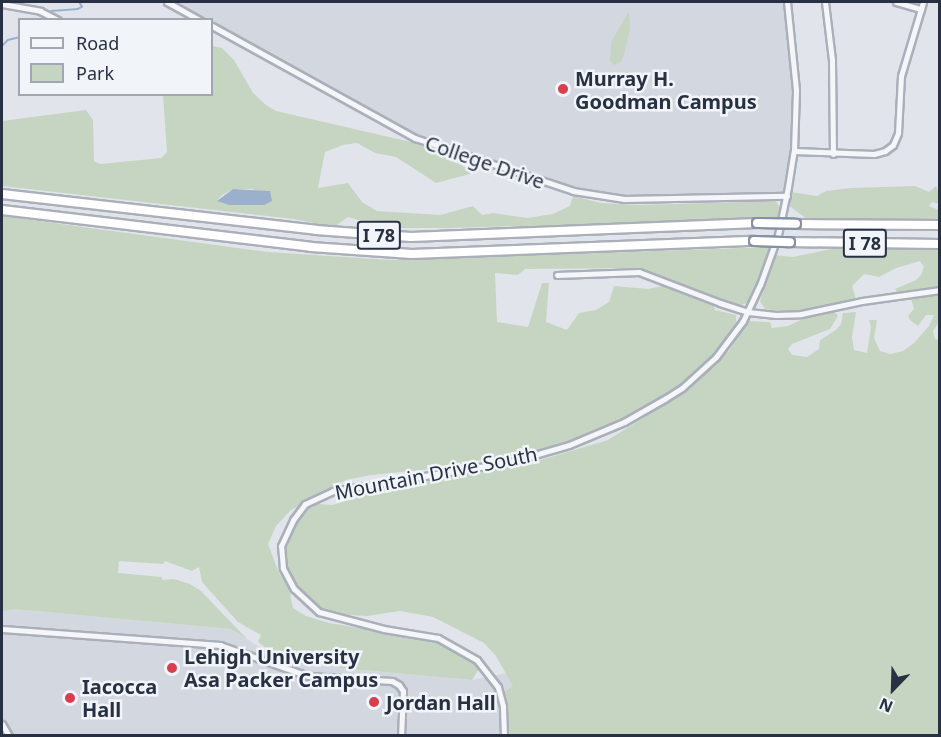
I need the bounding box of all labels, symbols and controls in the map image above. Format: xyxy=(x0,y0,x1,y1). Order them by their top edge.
legend xyxy=(18,18,213,96)
text: Road xyxy=(76,31,119,55)
text: Park xyxy=(76,61,114,85)
place label: Murray H. Goodman Campus xyxy=(575,66,757,113)
marker: Murray H. Goodman Campus xyxy=(556,82,570,96)
street label: College Drive xyxy=(422,130,548,194)
road number: I 78 xyxy=(356,220,401,250)
road number: I 78 xyxy=(842,228,888,258)
street label: Mountain Drive South xyxy=(333,442,539,504)
place label: Lehigh University Asa Packer Campus xyxy=(184,644,378,691)
north arrow xyxy=(863,659,923,719)
marker: Lehigh University Asa Packer Campus xyxy=(165,661,179,675)
place label: Iacocca Hall xyxy=(82,674,157,721)
place label: Jordan Hall xyxy=(386,690,496,714)
marker: Iacocca Hall xyxy=(63,691,77,705)
text: N xyxy=(876,693,896,718)
marker: Jordan Hall xyxy=(367,695,381,709)

